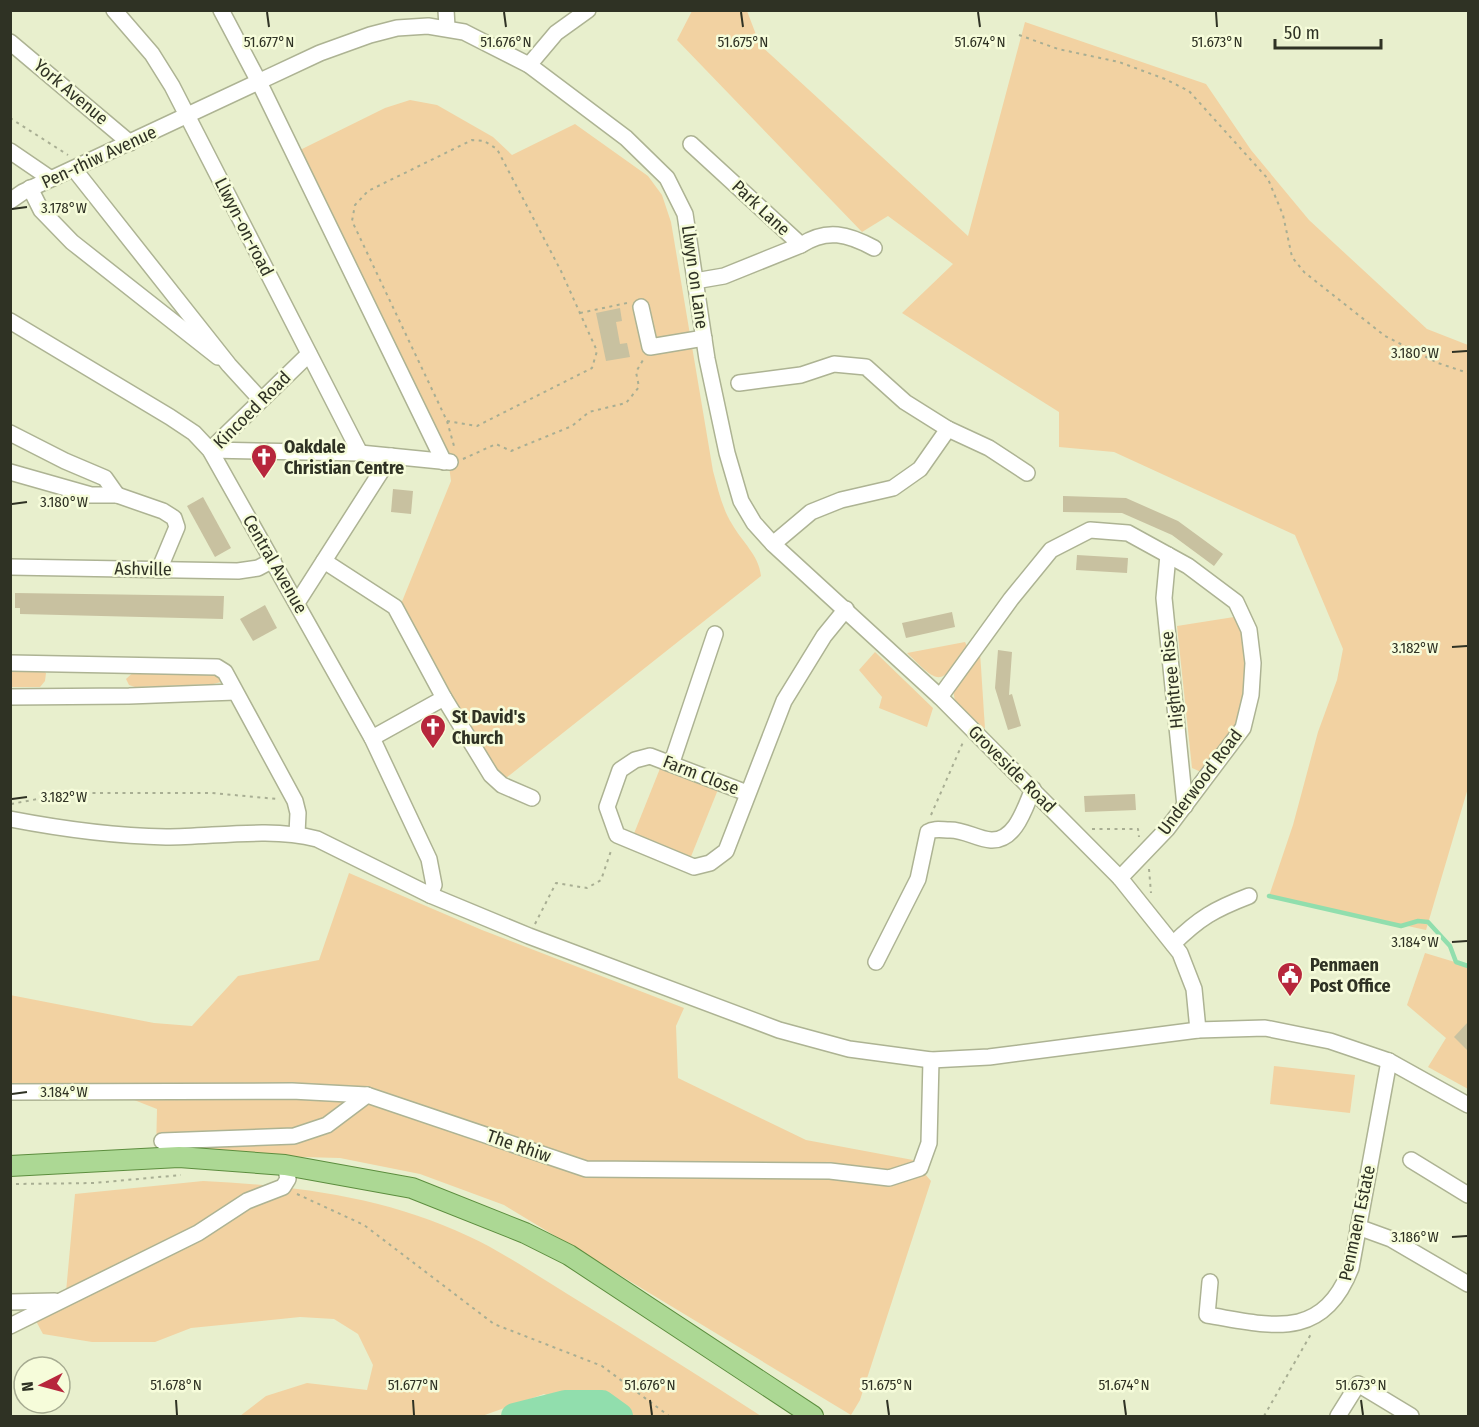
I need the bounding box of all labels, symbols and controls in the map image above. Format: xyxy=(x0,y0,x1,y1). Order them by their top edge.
scale bar xyxy=(1275,12,1382,50)
text: 50 m xyxy=(1284,22,1320,44)
text: 51.677°N xyxy=(244,33,294,51)
text: 51.676°N xyxy=(480,33,532,51)
text: 51.675°N xyxy=(718,33,768,51)
text: 51.674°N xyxy=(954,33,1006,51)
text: 51.673°N xyxy=(1191,33,1243,51)
street label: York Avenue xyxy=(29,55,113,130)
street label: Pen-rhiw Avenue xyxy=(38,121,160,193)
street label: Llwyn-on-road xyxy=(210,174,278,280)
street label: Park Lane xyxy=(727,176,795,240)
text: 3.178°W xyxy=(41,199,87,217)
street label: Llwyn on Lane xyxy=(677,224,713,330)
text: 3.180°W xyxy=(1391,344,1439,362)
street label: Kincoed Road xyxy=(209,367,295,453)
place label: Oakdale Christian Centre xyxy=(284,436,404,479)
church icon: Oakdale Christian Centre xyxy=(249,442,279,480)
text: 3.180°W xyxy=(40,493,88,511)
street label: Central Avenue xyxy=(238,511,312,617)
street label: Ashville xyxy=(114,558,172,581)
street label: Hightree Rise xyxy=(1156,630,1188,730)
text: 3.182°W xyxy=(1392,639,1438,657)
place label: St David's Church xyxy=(452,706,525,749)
church icon: St David's Church xyxy=(418,712,448,750)
street label: Groveside Road xyxy=(964,721,1060,817)
street label: Underwood Road xyxy=(1153,725,1247,839)
street label: Farm Close xyxy=(660,750,742,800)
text: 3.182°W xyxy=(41,788,87,806)
text: 3.184°W xyxy=(1391,933,1439,951)
place label: Penmaen Post Office xyxy=(1310,954,1391,997)
public building icon: Penmaen Post Office xyxy=(1275,960,1305,998)
text: 3.184°W xyxy=(40,1083,88,1101)
street label: The Rhiw xyxy=(484,1125,554,1167)
street label: Penmaen Estate xyxy=(1334,1163,1380,1283)
text: 3.186°W xyxy=(1391,1228,1439,1246)
north arrow xyxy=(12,1355,72,1415)
text: 51.678°N xyxy=(150,1376,202,1394)
text: 51.677°N xyxy=(388,1376,438,1394)
text: 51.676°N xyxy=(624,1376,676,1394)
text: 51.675°N xyxy=(862,1376,912,1394)
text: 51.674°N xyxy=(1098,1376,1150,1394)
text: 51.673°N xyxy=(1335,1376,1387,1394)
text: N xyxy=(18,1381,38,1392)

